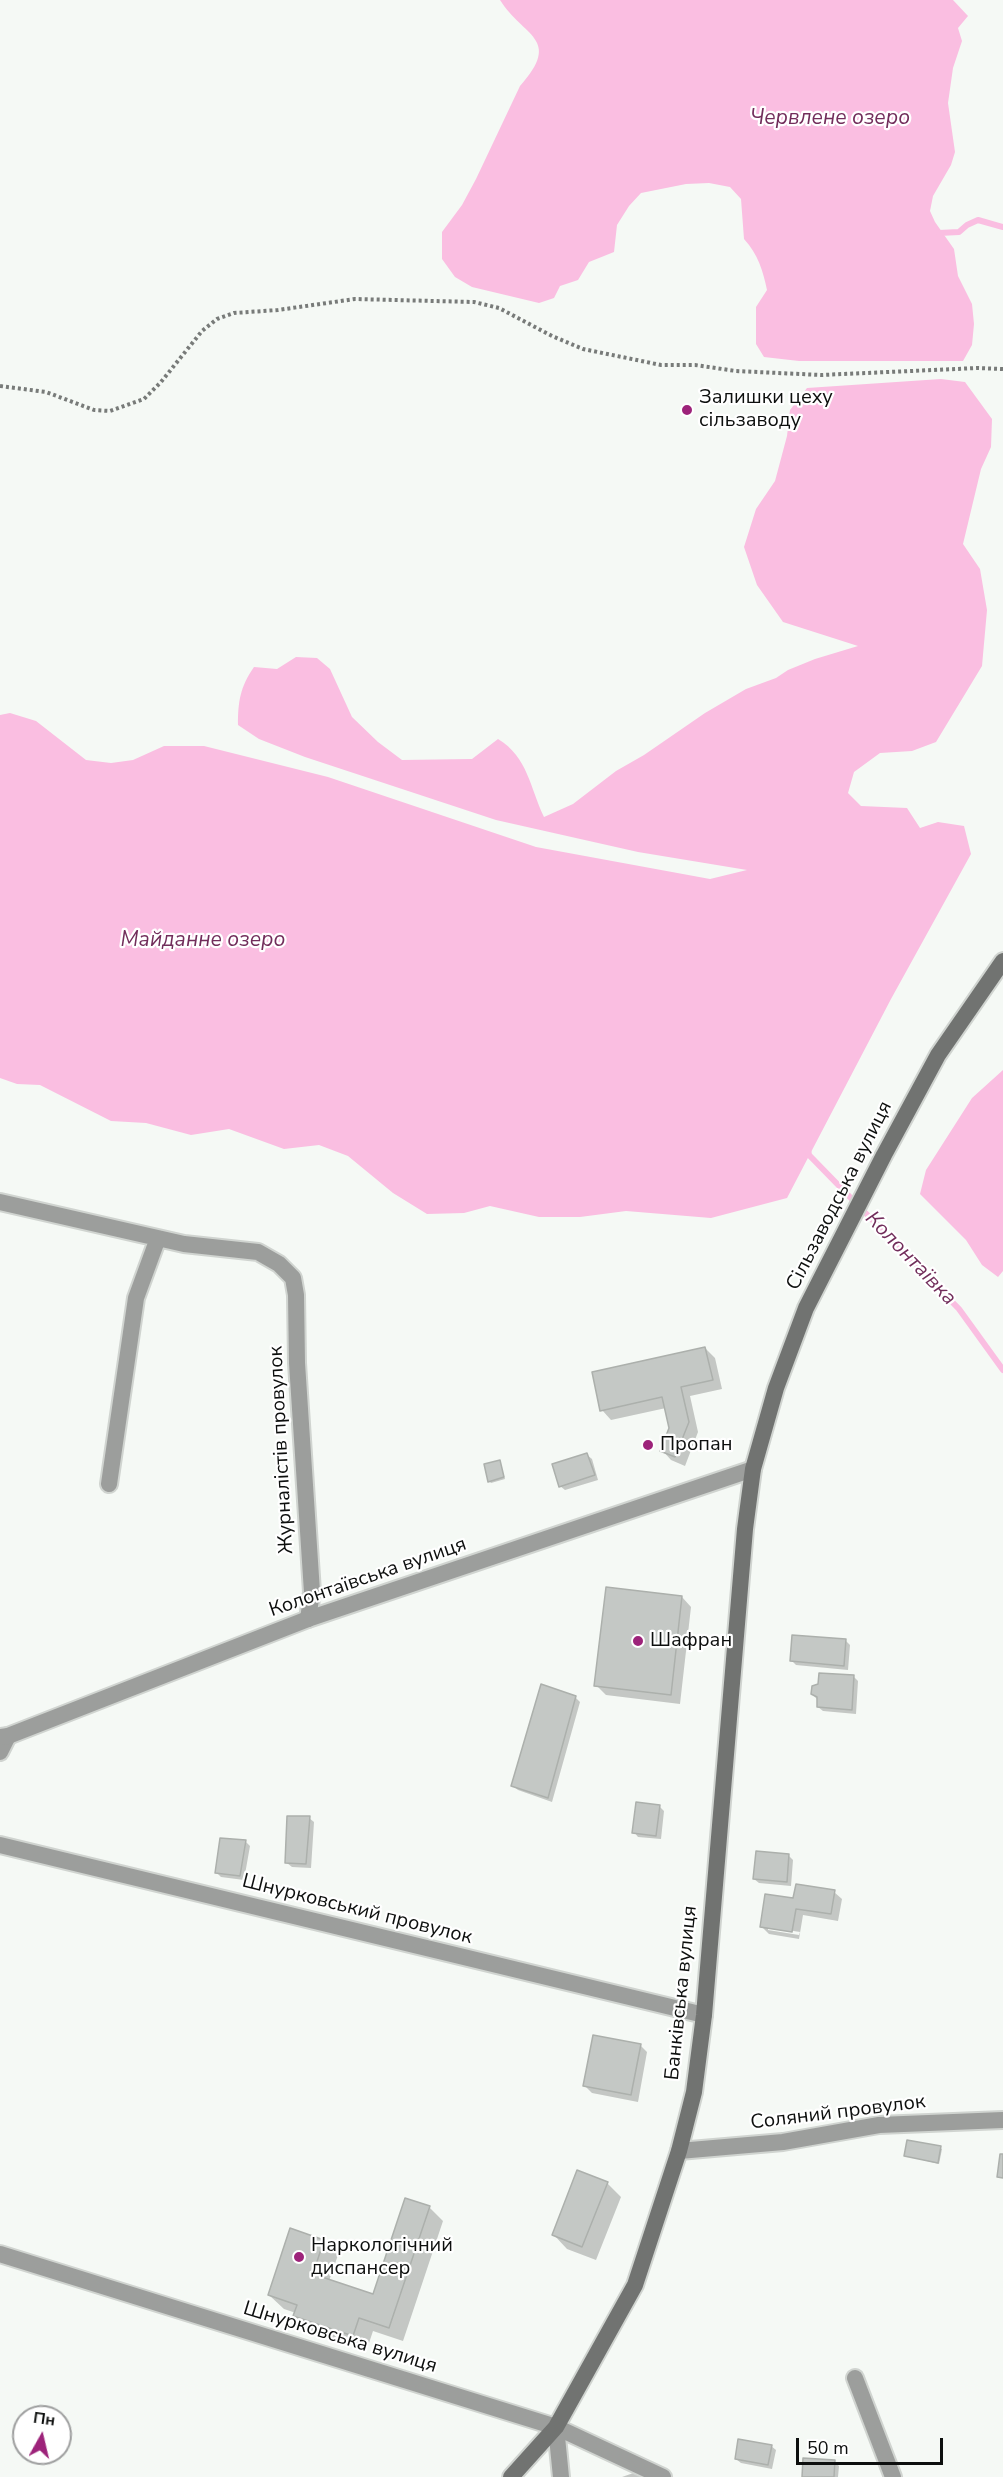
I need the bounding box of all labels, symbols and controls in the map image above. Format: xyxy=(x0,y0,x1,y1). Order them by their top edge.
water label: Червлене озеро xyxy=(750,106,910,132)
place label: Залишки цеху сільзаводу xyxy=(699,386,833,433)
marker: Залишки цеху сільзаводу xyxy=(680,403,694,417)
water label: Майданне озеро xyxy=(121,928,285,954)
street label: Сільзаводська вулиця xyxy=(782,1097,898,1295)
water label: Колонтаївка xyxy=(859,1207,961,1311)
street label: Журналістів провулок xyxy=(265,1345,299,1555)
place label: Пропан xyxy=(660,1433,732,1457)
marker: Пропан xyxy=(641,1438,655,1452)
street label: Колонтаївська вулиця xyxy=(266,1533,470,1623)
place label: Шафран xyxy=(650,1629,732,1653)
marker: Шафран xyxy=(631,1634,645,1648)
street label: Шнурковський провулок xyxy=(240,1870,474,1950)
street label: Банківська вулиця xyxy=(661,1905,703,2081)
street label: Соляний провулок xyxy=(749,2090,927,2136)
place label: Наркологічний диспансер xyxy=(311,2234,453,2281)
marker: Наркологічний диспансер xyxy=(292,2250,306,2264)
street label: Шнурковська вулиця xyxy=(240,2297,440,2379)
north arrow xyxy=(12,2405,72,2465)
text: Пн xyxy=(32,2407,57,2432)
scale bar xyxy=(799,2426,946,2464)
text: 50 m xyxy=(807,2436,849,2460)

